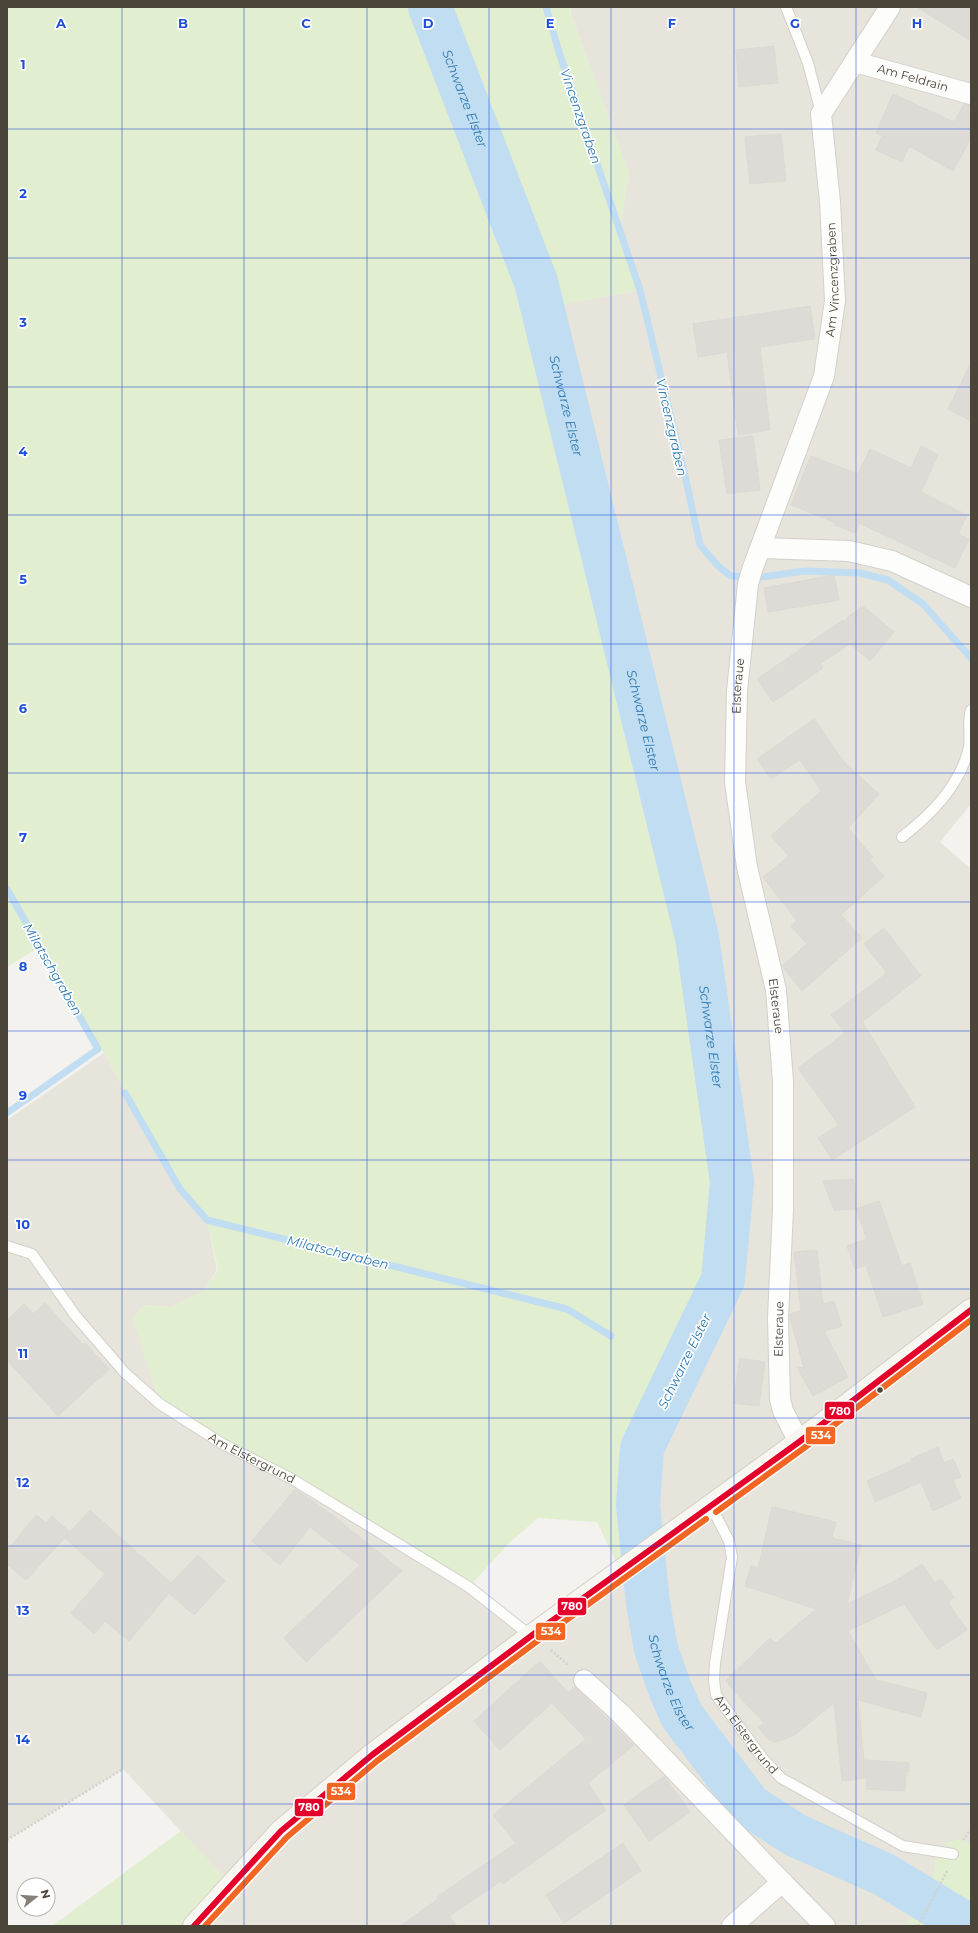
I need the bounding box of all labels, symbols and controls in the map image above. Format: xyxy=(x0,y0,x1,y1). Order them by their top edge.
text: A xyxy=(55,15,67,31)
text: B xyxy=(178,15,188,31)
text: C xyxy=(301,15,311,31)
text: D xyxy=(423,15,434,31)
text: E xyxy=(546,15,555,31)
text: F xyxy=(668,15,676,31)
text: G xyxy=(790,15,800,31)
text: H xyxy=(912,15,922,31)
water label: Schwarze Elster xyxy=(439,47,492,150)
text: 1 xyxy=(20,56,26,72)
street label: Am Feldrain xyxy=(876,60,950,94)
water label: Vincenzgraben xyxy=(557,66,605,166)
text: 2 xyxy=(19,185,27,201)
street label: Am Vincenzgraben xyxy=(822,222,842,338)
text: 3 xyxy=(18,314,27,330)
water label: Schwarze Elster xyxy=(546,353,587,459)
water label: Vincenzgraben xyxy=(653,377,691,477)
text: 4 xyxy=(19,443,28,459)
text: 5 xyxy=(19,571,27,587)
street label: Elsteraue xyxy=(729,657,747,714)
water label: Schwarze Elster xyxy=(624,668,664,773)
text: 6 xyxy=(19,700,28,716)
text: 7 xyxy=(19,829,27,845)
water label: Milatschgraben xyxy=(20,920,86,1018)
text: 8 xyxy=(19,958,28,974)
street label: Elsteraue xyxy=(766,977,787,1035)
water label: Schwarze Elster xyxy=(696,984,727,1090)
text: 9 xyxy=(19,1087,27,1103)
text: 10 xyxy=(16,1216,30,1232)
water label: Milatschgraben xyxy=(286,1232,390,1272)
street label: Elsteraue xyxy=(771,1301,786,1357)
water label: Schwarze Elster xyxy=(654,1310,714,1411)
text: 11 xyxy=(18,1345,28,1361)
unlabelled marker xyxy=(875,1385,885,1395)
line badge: 780 xyxy=(824,1401,855,1420)
text: 780 xyxy=(829,1404,851,1418)
line badge: 534 xyxy=(805,1426,836,1445)
text: 534 xyxy=(811,1428,832,1442)
street label: Am Elstergrund xyxy=(206,1429,298,1486)
text: 12 xyxy=(17,1474,30,1490)
line badge: 780 xyxy=(557,1597,587,1616)
text: 780 xyxy=(561,1599,583,1613)
text: 13 xyxy=(17,1602,30,1618)
line badge: 534 xyxy=(535,1622,566,1641)
text: 534 xyxy=(541,1624,562,1638)
water label: Schwarze Elster xyxy=(646,1633,699,1735)
street label: Am Elstergrund xyxy=(712,1692,781,1777)
text: 14 xyxy=(16,1731,30,1747)
line badge: 534 xyxy=(326,1782,356,1801)
text: 534 xyxy=(331,1784,352,1798)
line badge: 780 xyxy=(294,1798,324,1817)
text: 780 xyxy=(298,1800,320,1814)
north arrow xyxy=(16,1877,56,1917)
text: N xyxy=(38,1888,54,1900)

